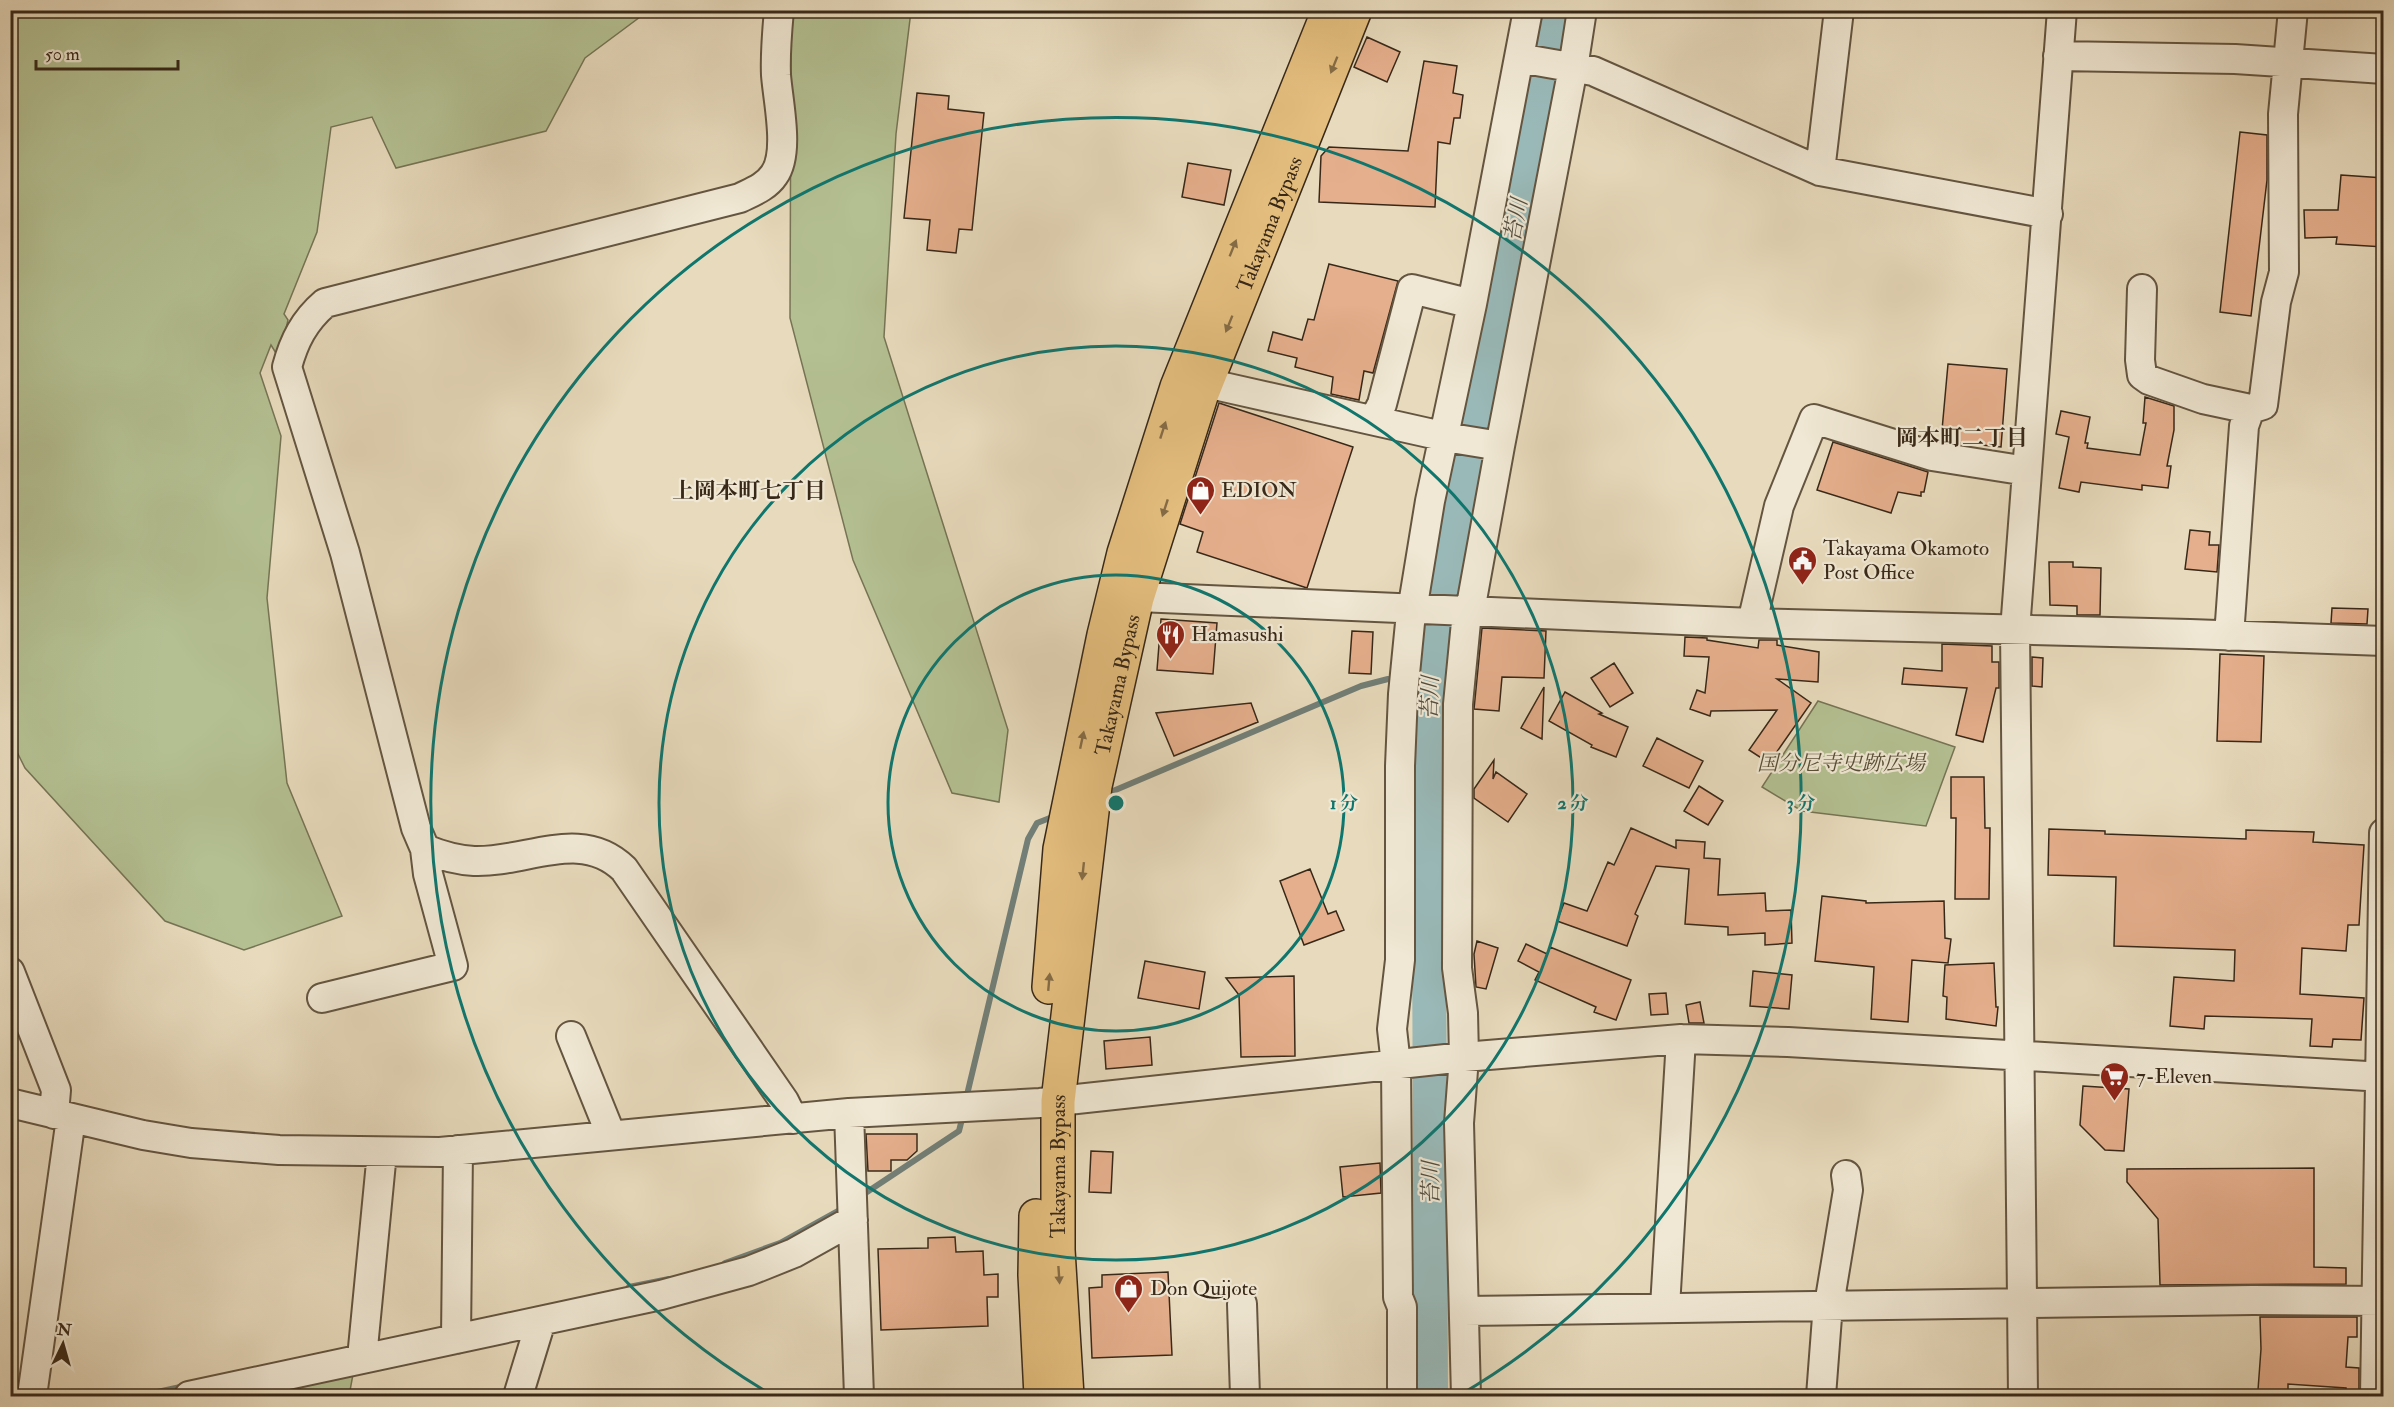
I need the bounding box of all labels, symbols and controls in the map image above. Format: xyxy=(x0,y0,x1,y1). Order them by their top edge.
scale bar xyxy=(36,33,178,71)
text: 50 m xyxy=(45,43,80,66)
one-way arrow xyxy=(1328,56,1338,74)
street label: Takayama Bypass xyxy=(1231,152,1309,296)
water label: 苔川 xyxy=(1498,194,1534,244)
one-way arrow xyxy=(1229,239,1238,257)
one-way arrow xyxy=(1224,315,1234,333)
one-way arrow xyxy=(1159,421,1169,439)
district label: 岡本町二丁目 xyxy=(1896,424,2028,452)
shop icon: EDION xyxy=(1184,474,1216,516)
district label: 上岡本町七丁目 xyxy=(672,477,826,505)
place label: EDION xyxy=(1221,477,1297,504)
one-way arrow xyxy=(1160,499,1169,517)
place label: Takayama Okamoto Post Office xyxy=(1823,535,1989,586)
public building icon: Takayama Okamoto Post Office xyxy=(1786,544,1818,586)
street label: Takayama Bypass xyxy=(1089,612,1147,758)
restaurant icon: Hamasushi xyxy=(1154,618,1186,660)
place label: Hamasushi xyxy=(1191,621,1284,648)
water label: 苔川 xyxy=(1415,674,1445,721)
one-way arrow xyxy=(1077,731,1087,750)
park label: 国分尼寺史跡広場 xyxy=(1757,750,1927,777)
text: 1 分 xyxy=(1330,792,1358,815)
text: 2 分 xyxy=(1558,792,1588,815)
text: 3 分 xyxy=(1787,792,1815,815)
centre of rings xyxy=(1106,793,1126,813)
one-way arrow xyxy=(1079,862,1088,881)
one-way arrow xyxy=(1044,972,1054,991)
supermarket icon: 7-Eleven xyxy=(2099,1060,2131,1102)
place label: 7-Eleven xyxy=(2136,1063,2212,1090)
street label: Takayama Bypass xyxy=(1045,1093,1073,1238)
water label: 苔川 xyxy=(1417,1159,1445,1205)
one-way arrow xyxy=(1055,1265,1064,1284)
shop icon: Don Quijote xyxy=(1113,1272,1145,1314)
place label: Don Quijote xyxy=(1150,1275,1257,1302)
north arrow xyxy=(33,1314,93,1374)
text: N xyxy=(55,1319,73,1341)

